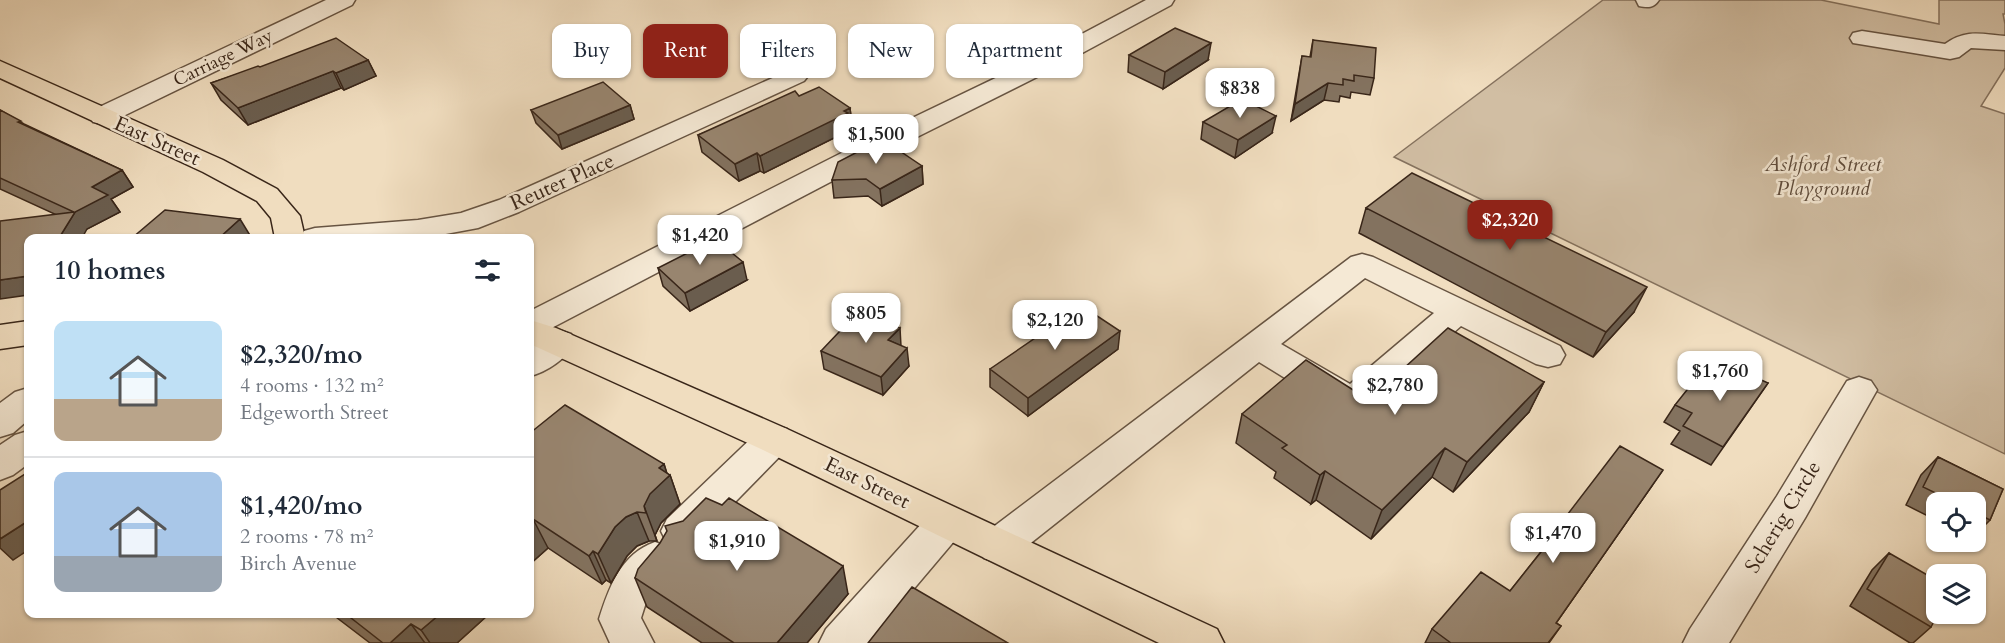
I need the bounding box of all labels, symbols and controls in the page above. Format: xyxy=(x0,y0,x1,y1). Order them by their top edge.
street label: Carriage Way xyxy=(169,23,277,93)
chip: Buy xyxy=(552,24,631,78)
chip: Rent xyxy=(643,24,728,78)
chip: Filters xyxy=(740,24,836,78)
chip: New xyxy=(848,24,934,78)
chip: Apartment xyxy=(946,24,1083,78)
pin: $838 xyxy=(1204,68,1276,119)
text: $838 xyxy=(1220,74,1260,101)
street label: East Street xyxy=(109,109,205,173)
pin: $1,500 xyxy=(827,114,925,165)
text: $1,500 xyxy=(847,120,905,147)
street label: Reuter Place xyxy=(505,146,619,218)
park label: Ashford Street Playground xyxy=(1764,150,1882,203)
pin: $2,320 xyxy=(1461,200,1559,251)
text: $2,320 xyxy=(1481,206,1539,233)
pin: $1,420 xyxy=(651,215,749,266)
text: $1,420 xyxy=(671,221,729,248)
text: 10 homes xyxy=(54,253,165,288)
icon: filters xyxy=(471,254,504,287)
pin: $805 xyxy=(830,293,902,344)
text: $805 xyxy=(846,299,886,326)
pin: $2,120 xyxy=(1006,300,1104,351)
text: $2,120 xyxy=(1026,306,1084,333)
text: $2,320/mo xyxy=(240,337,363,372)
icon: home xyxy=(102,345,174,417)
pin: $1,760 xyxy=(1671,351,1769,402)
text: $1,760 xyxy=(1691,357,1749,384)
pin: $2,780 xyxy=(1346,365,1444,416)
text: $2,780 xyxy=(1366,371,1424,398)
text: 4 rooms · 132 m² xyxy=(240,372,384,399)
text: Edgeworth Street xyxy=(240,399,388,426)
street label: East Street xyxy=(819,450,915,516)
street label: Scherig Circle xyxy=(1738,455,1828,579)
text: $1,420/mo xyxy=(240,488,363,523)
map controls xyxy=(1926,492,1986,624)
button: locate xyxy=(1926,492,1986,552)
icon: home xyxy=(102,496,174,568)
pin: $1,470 xyxy=(1504,513,1602,564)
text: $1,470 xyxy=(1524,519,1582,546)
pin: $1,910 xyxy=(688,521,786,572)
text: 2 rooms · 78 m² xyxy=(240,523,373,550)
text: $1,910 xyxy=(708,527,766,554)
text: Birch Avenue xyxy=(240,550,357,577)
button: layers xyxy=(1926,564,1986,624)

